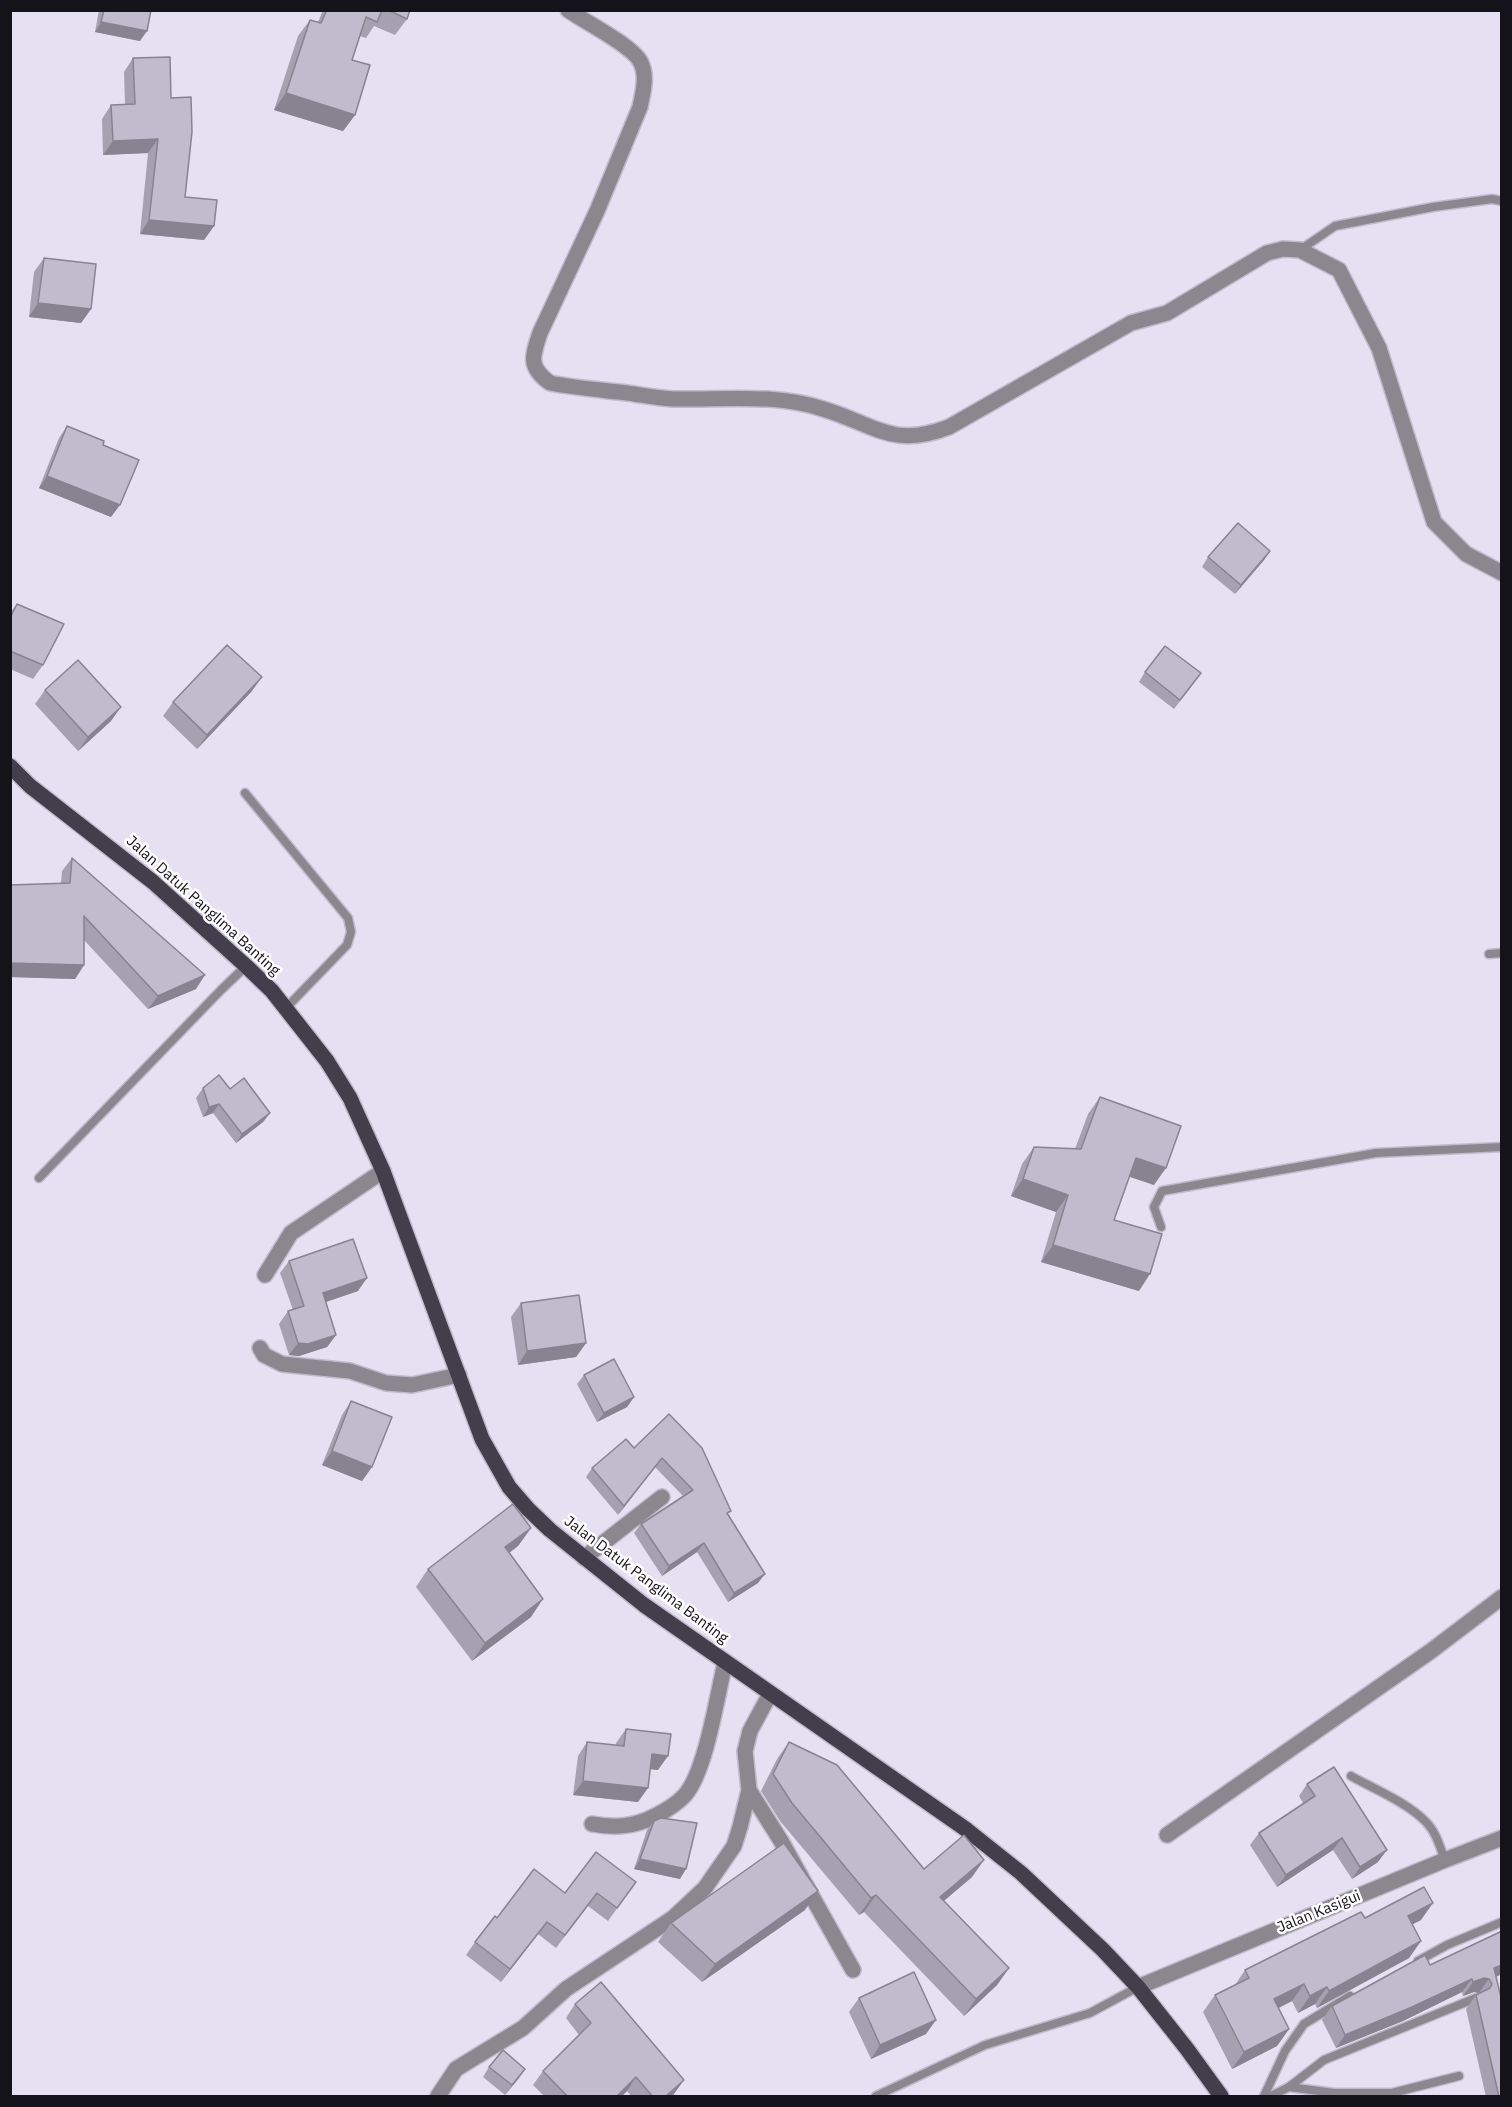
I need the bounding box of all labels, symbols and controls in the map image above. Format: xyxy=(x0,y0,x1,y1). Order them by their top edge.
street label: Jalan Datuk Panglima Banting xyxy=(122,832,284,980)
street label: Jalan Datuk Panglima Banting xyxy=(560,1512,732,1648)
street label: Jalan Kasigui xyxy=(1275,1887,1363,1937)

